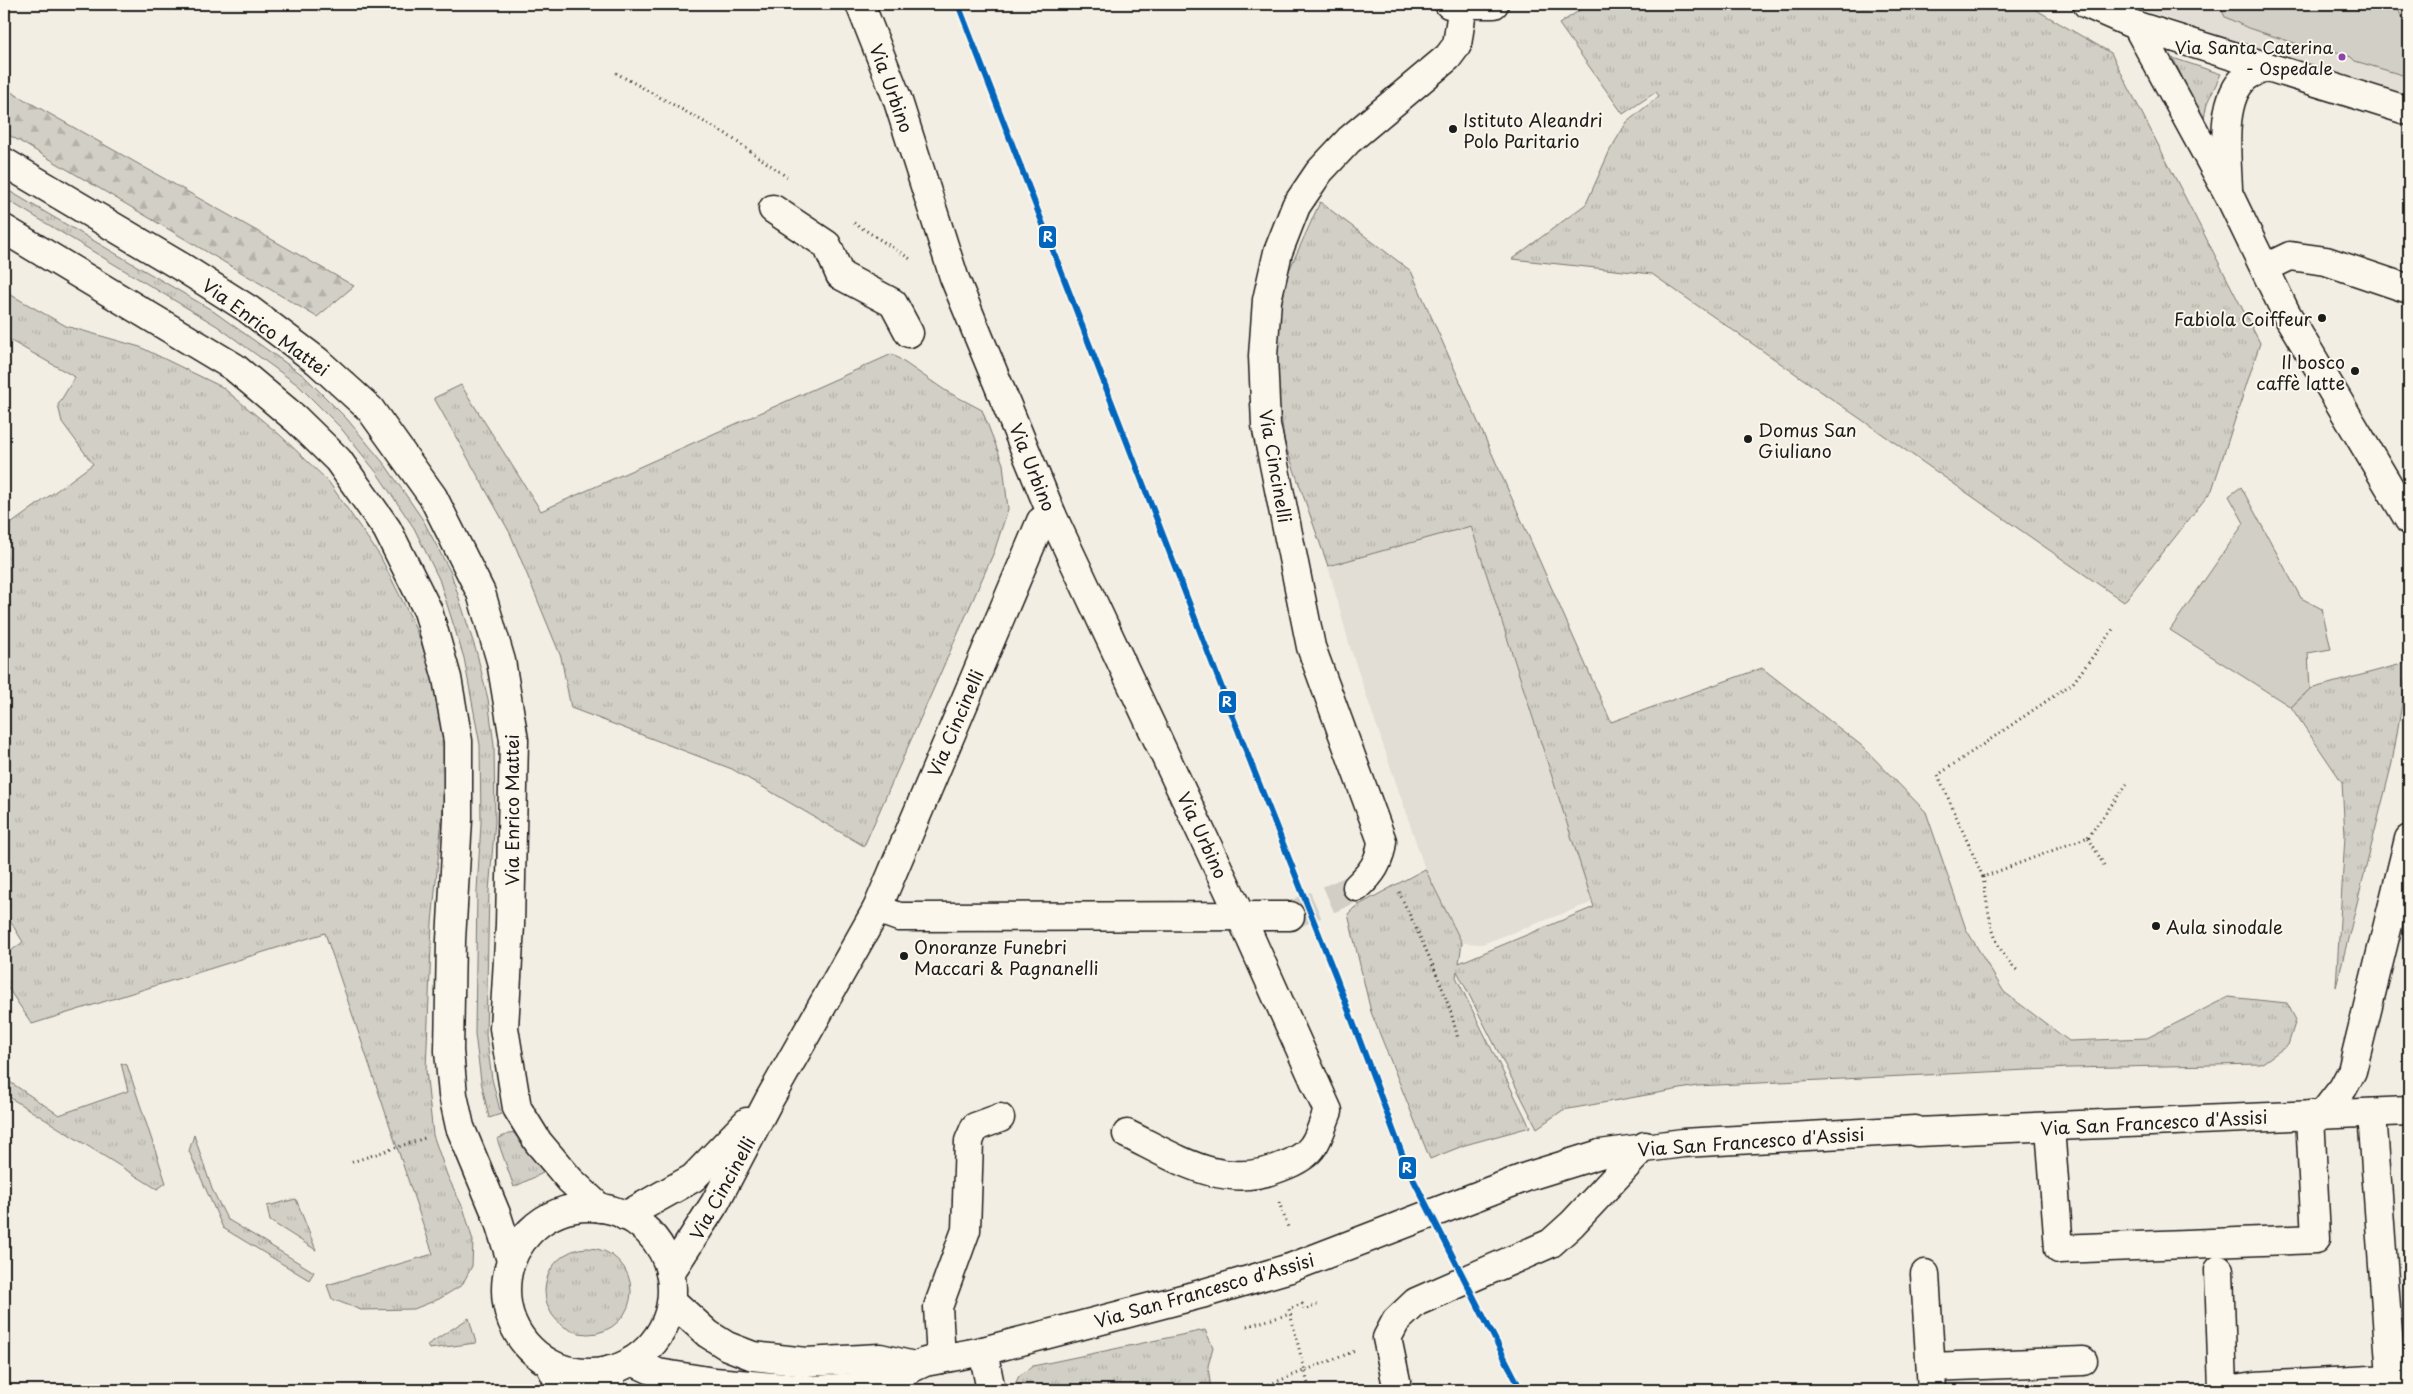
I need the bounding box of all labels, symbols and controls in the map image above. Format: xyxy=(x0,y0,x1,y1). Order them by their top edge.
place label: Via Santa Caterina - Ospedale xyxy=(2175,34,2333,81)
street label: Via Urbino xyxy=(863,40,921,136)
marker: Via Santa Caterina - Ospedale xyxy=(2337,52,2347,62)
place label: Istituto Aleandri Polo Paritario xyxy=(1463,106,1603,154)
marker: Istituto Aleandri Polo Paritario xyxy=(1447,123,1459,135)
line badge: R xyxy=(1038,225,1057,249)
text: R xyxy=(1043,226,1053,247)
street label: Via Enrico Mattei xyxy=(197,272,335,382)
place label: Fabiola Coiffeur xyxy=(2174,305,2313,332)
marker: Fabiola Coiffeur xyxy=(2316,312,2328,324)
place label: Il bosco caffè latte xyxy=(2256,348,2345,396)
marker: Il bosco caffè latte xyxy=(2349,365,2361,377)
street label: Via Cincinelli xyxy=(1253,407,1299,525)
place label: Domus San Giuliano xyxy=(1758,416,1857,464)
street label: Via Urbino xyxy=(1003,419,1063,515)
marker: Domus San Giuliano xyxy=(1742,433,1754,445)
street label: Via Cincinelli xyxy=(920,665,990,781)
line badge: R xyxy=(1218,690,1237,714)
text: R xyxy=(1222,691,1232,712)
street label: Via Enrico Mattei xyxy=(498,734,525,886)
street label: Via Urbino xyxy=(1171,787,1235,883)
place label: Aula sinodale xyxy=(2166,913,2283,940)
marker: Aula sinodale xyxy=(2150,920,2162,932)
place label: Onoranze Funebri Maccari & Pagnanelli xyxy=(914,933,1098,981)
marker: Onoranze Funebri Maccari & Pagnanelli xyxy=(898,950,910,962)
street label: Via San Francesco d'Assisi xyxy=(2040,1103,2268,1141)
street label: Via San Francesco d'Assisi xyxy=(1637,1120,1865,1162)
street label: Via Cincinelli xyxy=(682,1131,762,1245)
line badge: R xyxy=(1398,1156,1417,1180)
text: R xyxy=(1402,1157,1412,1178)
street label: Via San Francesco d'Assisi xyxy=(1091,1246,1317,1334)

